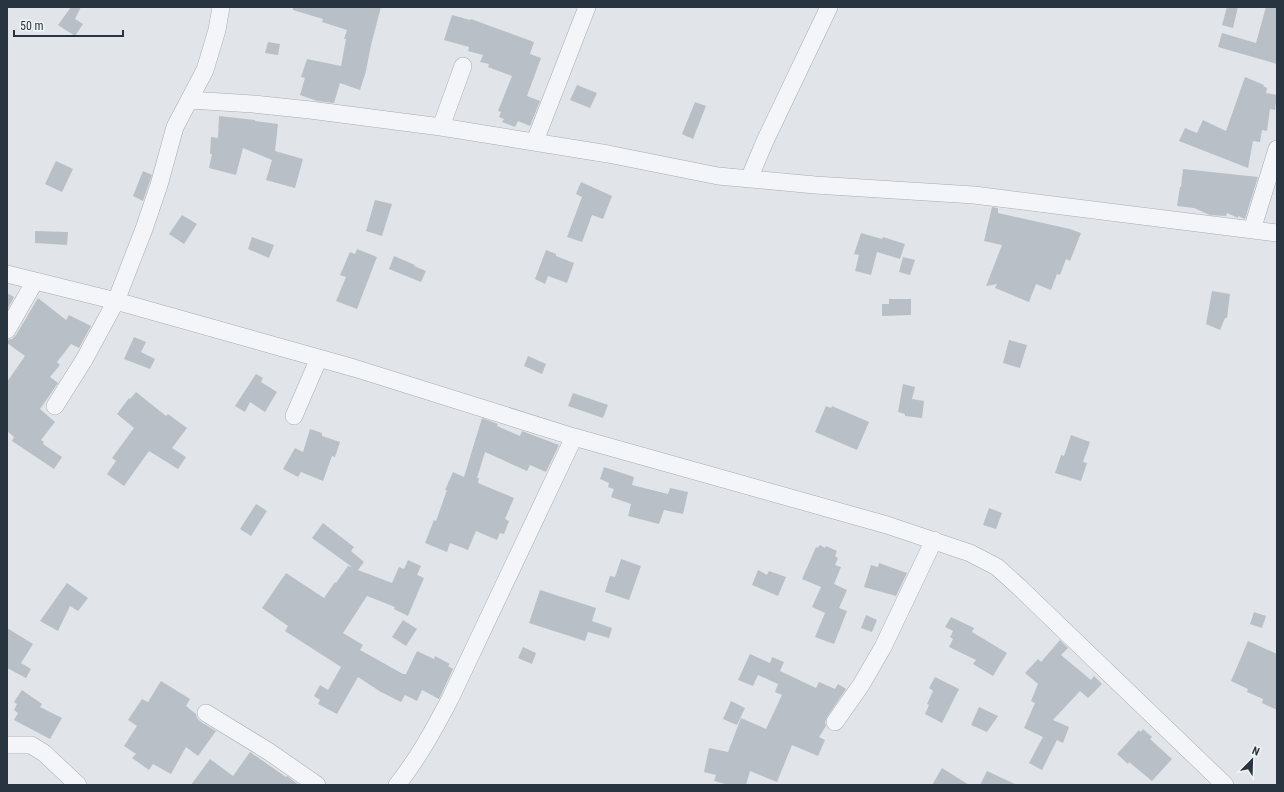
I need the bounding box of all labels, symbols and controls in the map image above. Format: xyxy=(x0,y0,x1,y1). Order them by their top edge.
scale bar xyxy=(14,12,123,38)
text: 50 m xyxy=(20,19,44,33)
north arrow xyxy=(1232,740,1272,780)
text: N xyxy=(1250,744,1262,759)

